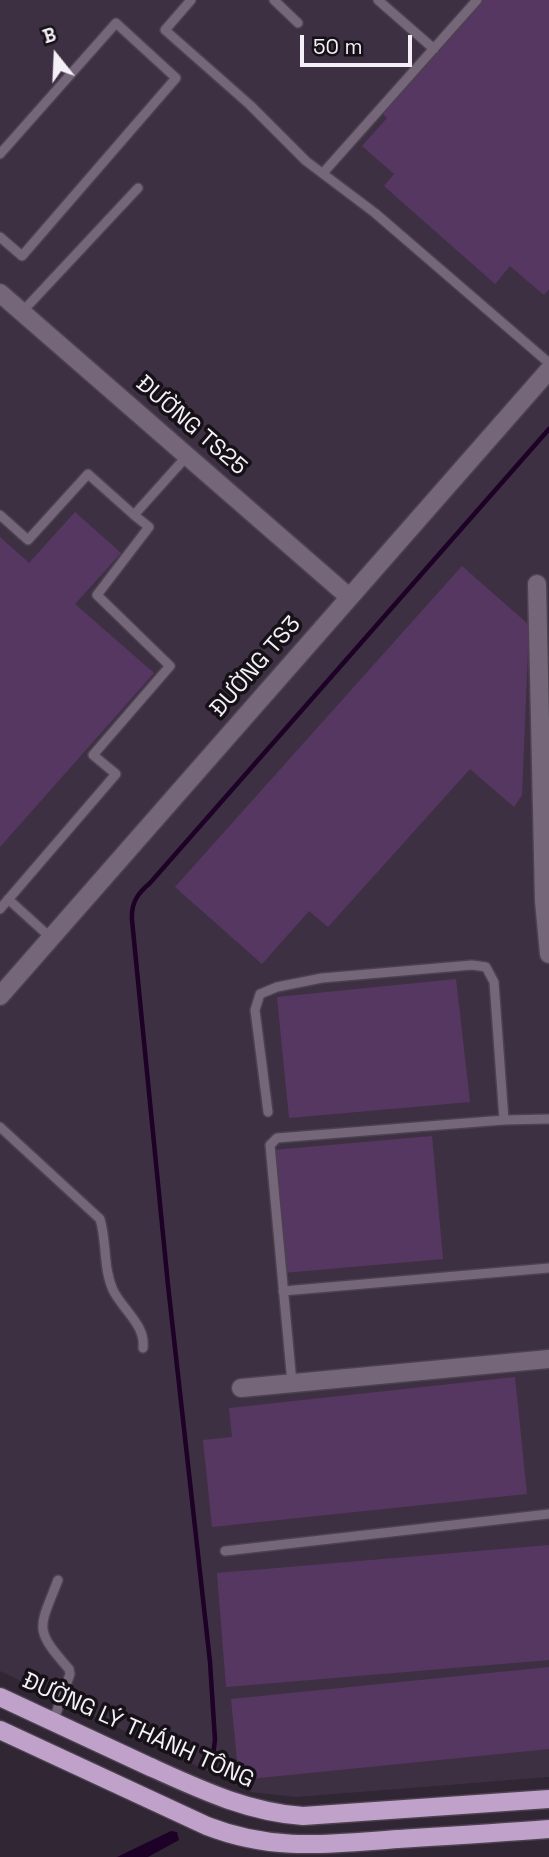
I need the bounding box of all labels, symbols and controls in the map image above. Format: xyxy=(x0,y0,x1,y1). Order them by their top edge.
north arrow xyxy=(21,21,91,91)
scale bar xyxy=(304,21,416,65)
text: B xyxy=(39,22,59,49)
text: 50 m xyxy=(313,33,363,60)
street label: ĐƯỜNG TS25 xyxy=(130,370,252,482)
street label: ĐƯỜNG TS3 xyxy=(205,611,307,723)
street label: ĐƯỜNG LÝ THÁNH TÔNG xyxy=(18,1667,258,1795)

